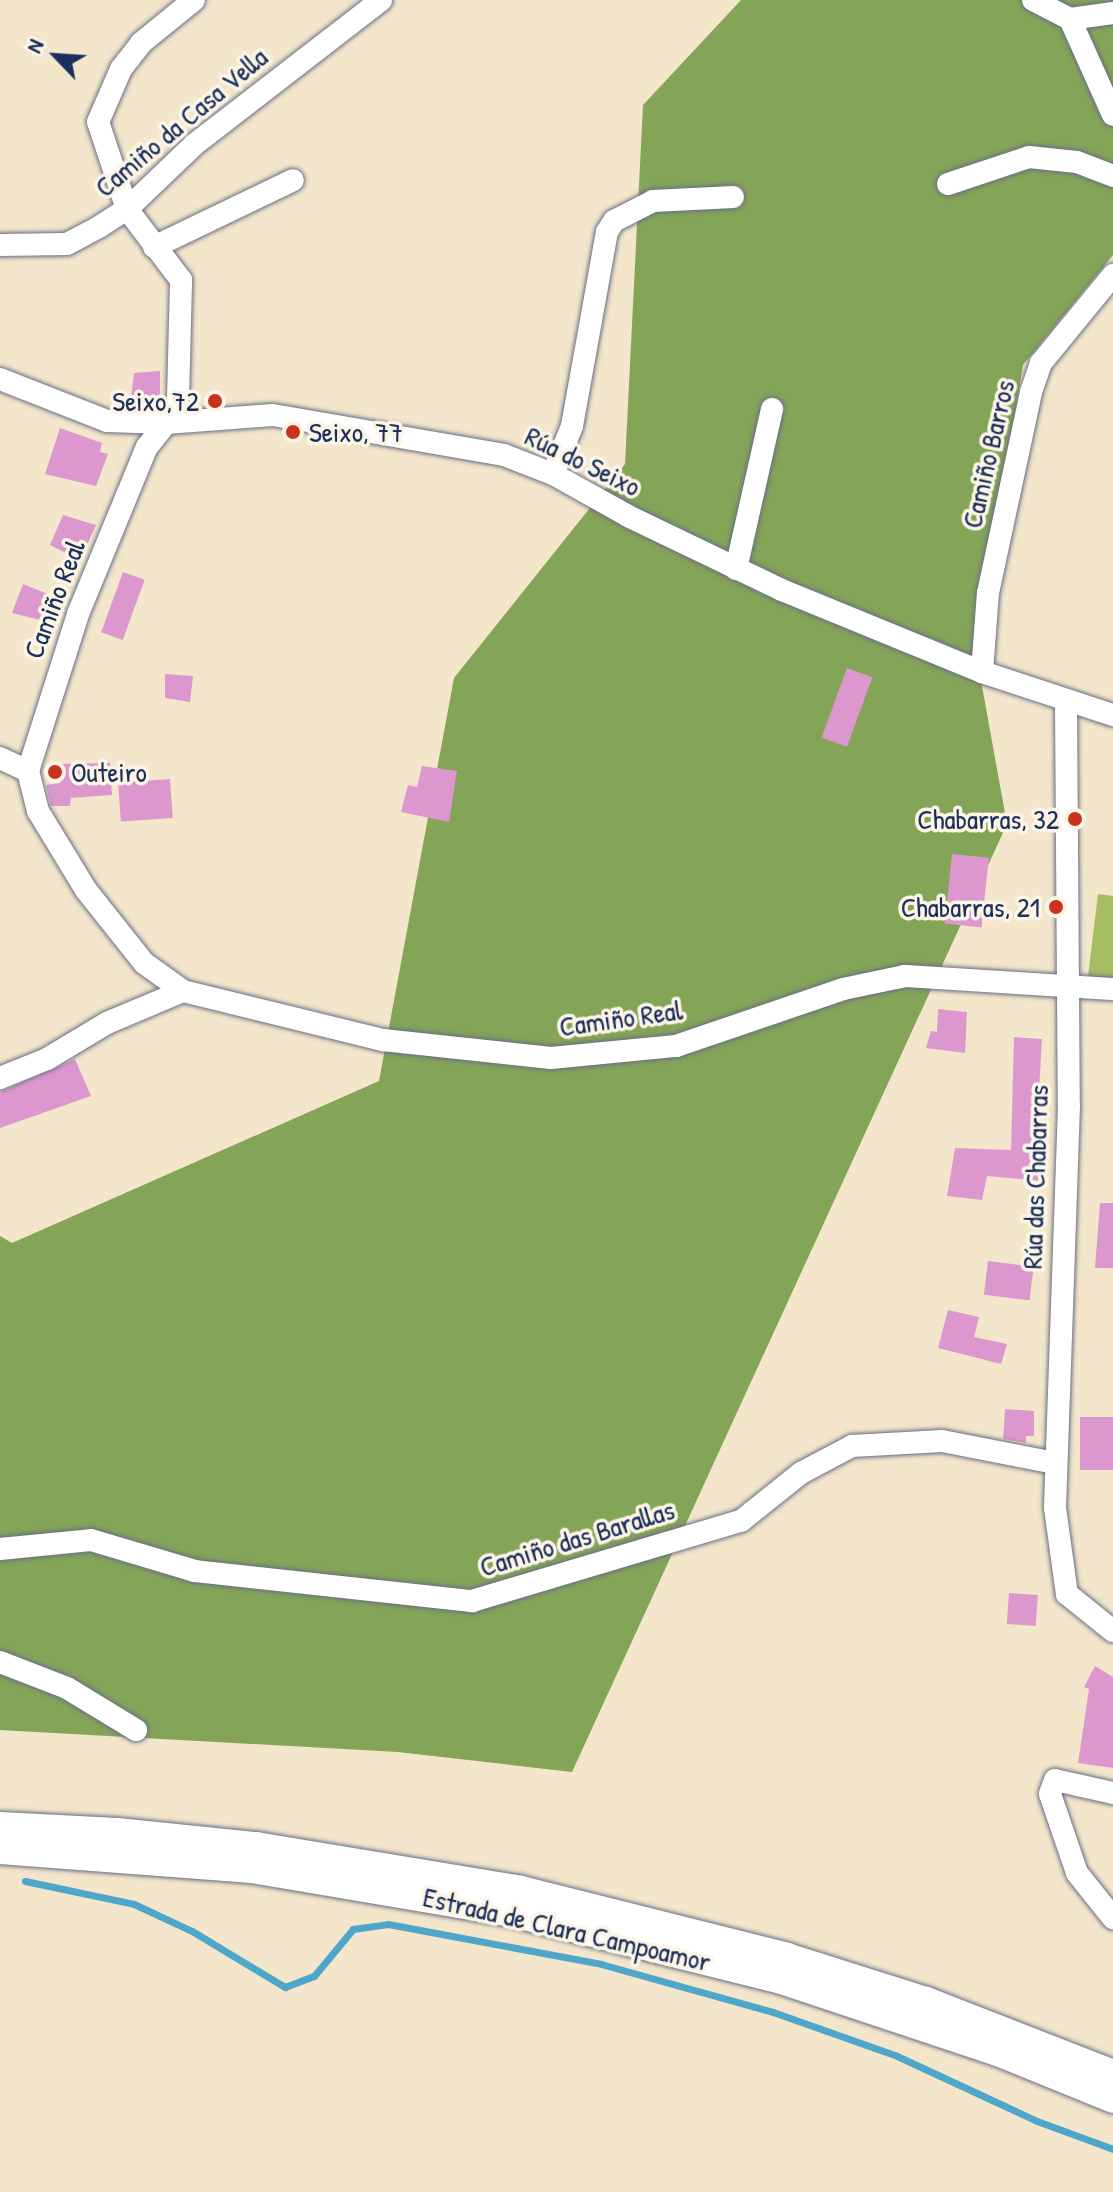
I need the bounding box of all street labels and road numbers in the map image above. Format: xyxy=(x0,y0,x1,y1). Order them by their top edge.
street label: Camiño da Casa Vella xyxy=(88,40,274,204)
street label: Camiño Barros xyxy=(955,377,1021,531)
street label: Rúa do Seixo xyxy=(520,419,646,503)
street label: Camiño Real xyxy=(16,535,92,663)
street label: Camiño Real xyxy=(557,993,685,1043)
street label: Rúa das Chabarras xyxy=(1015,1084,1055,1270)
street label: Camiño das Barallas xyxy=(476,1492,678,1584)
street label: Estrada de Clara Campoamor xyxy=(420,1880,714,1978)

